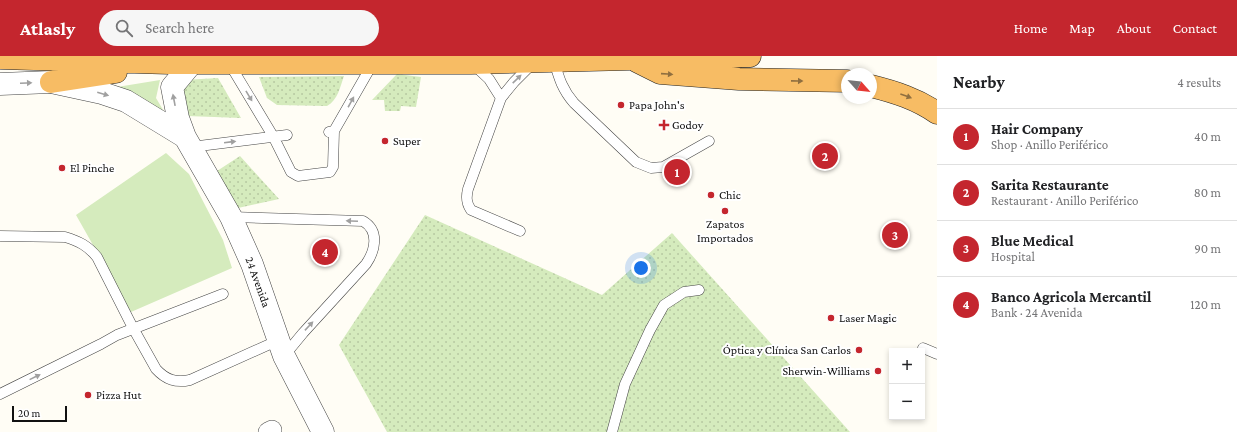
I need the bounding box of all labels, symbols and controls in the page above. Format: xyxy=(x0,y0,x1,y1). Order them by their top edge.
search box xyxy=(99,10,379,46)
icon: search xyxy=(113,17,135,39)
text: Atlasly xyxy=(20,18,75,39)
text: Search here xyxy=(145,20,214,36)
text: Home xyxy=(1014,20,1047,36)
text: Map xyxy=(1069,20,1095,36)
text: About xyxy=(1117,20,1151,36)
text: Contact xyxy=(1173,20,1217,36)
north arrow xyxy=(841,68,877,104)
one-way arrow xyxy=(661,70,673,77)
text: Nearby xyxy=(953,73,1005,92)
one-way arrow xyxy=(512,74,522,83)
text: 4 results xyxy=(1177,75,1221,90)
one-way arrow xyxy=(791,77,803,84)
one-way arrow xyxy=(20,80,33,86)
one-way arrow xyxy=(246,90,253,102)
one-way arrow xyxy=(97,91,109,97)
one-way arrow xyxy=(900,93,912,99)
one-way arrow xyxy=(170,94,176,106)
one-way arrow xyxy=(348,96,354,107)
place label: Papa John's xyxy=(629,98,685,112)
marker: Papa John's xyxy=(616,100,626,110)
place label: Godoy xyxy=(672,118,704,132)
marker: Godoy xyxy=(659,120,669,130)
text: Hair Company xyxy=(991,121,1083,137)
text: 1 xyxy=(964,129,968,144)
text: 40 m xyxy=(1194,129,1221,144)
place label: Super xyxy=(393,134,422,148)
marker: Super xyxy=(380,136,390,146)
text: Shop · Anillo Periférico xyxy=(991,137,1108,152)
one-way arrow xyxy=(224,139,236,145)
pin: 2 xyxy=(812,141,838,171)
pin: 1 xyxy=(664,157,690,187)
place label: El Pinche xyxy=(70,161,114,175)
marker: El Pinche xyxy=(57,163,67,173)
text: Sarita Restaurante xyxy=(991,177,1109,193)
text: 2 xyxy=(963,185,969,200)
text: 80 m xyxy=(1194,185,1221,200)
place label: Chic xyxy=(719,188,741,202)
marker: Chic xyxy=(706,190,716,200)
text: Restaurant · Anillo Periférico xyxy=(991,193,1138,208)
marker: Zapatos Importados xyxy=(720,206,730,216)
place label: Zapatos Importados xyxy=(697,217,753,245)
one-way arrow xyxy=(345,218,358,224)
pin: 3 xyxy=(882,220,908,250)
text: Blue Medical xyxy=(991,233,1074,249)
pin: 4 xyxy=(312,237,338,267)
text: 3 xyxy=(963,241,969,256)
text: 90 m xyxy=(1194,241,1221,256)
text: Hospital xyxy=(991,249,1035,264)
street label: 24 Avenida xyxy=(242,255,274,310)
your location xyxy=(631,258,651,278)
text: Banco Agricola Mercantil xyxy=(991,289,1151,305)
text: 4 xyxy=(962,297,970,312)
text: 120 m xyxy=(1190,297,1221,312)
text: Bank · 24 Avenida xyxy=(991,305,1083,320)
place label: Laser Magic xyxy=(839,311,897,325)
marker: Laser Magic xyxy=(826,313,836,323)
one-way arrow xyxy=(305,321,314,331)
place label: Óptica y Clínica San Carlos xyxy=(723,343,851,357)
marker: Óptica y Clínica San Carlos xyxy=(854,345,864,355)
map controls xyxy=(889,348,925,420)
button: + xyxy=(889,348,925,384)
place label: Sherwin-Williams xyxy=(782,364,870,378)
marker: Sherwin-Williams xyxy=(873,366,883,376)
one-way arrow xyxy=(29,374,41,380)
button: − xyxy=(889,384,925,420)
place label: Pizza Hut xyxy=(96,388,142,402)
marker: Pizza Hut xyxy=(83,390,93,400)
scale bar xyxy=(12,404,67,423)
text: 20 m xyxy=(18,407,40,419)

